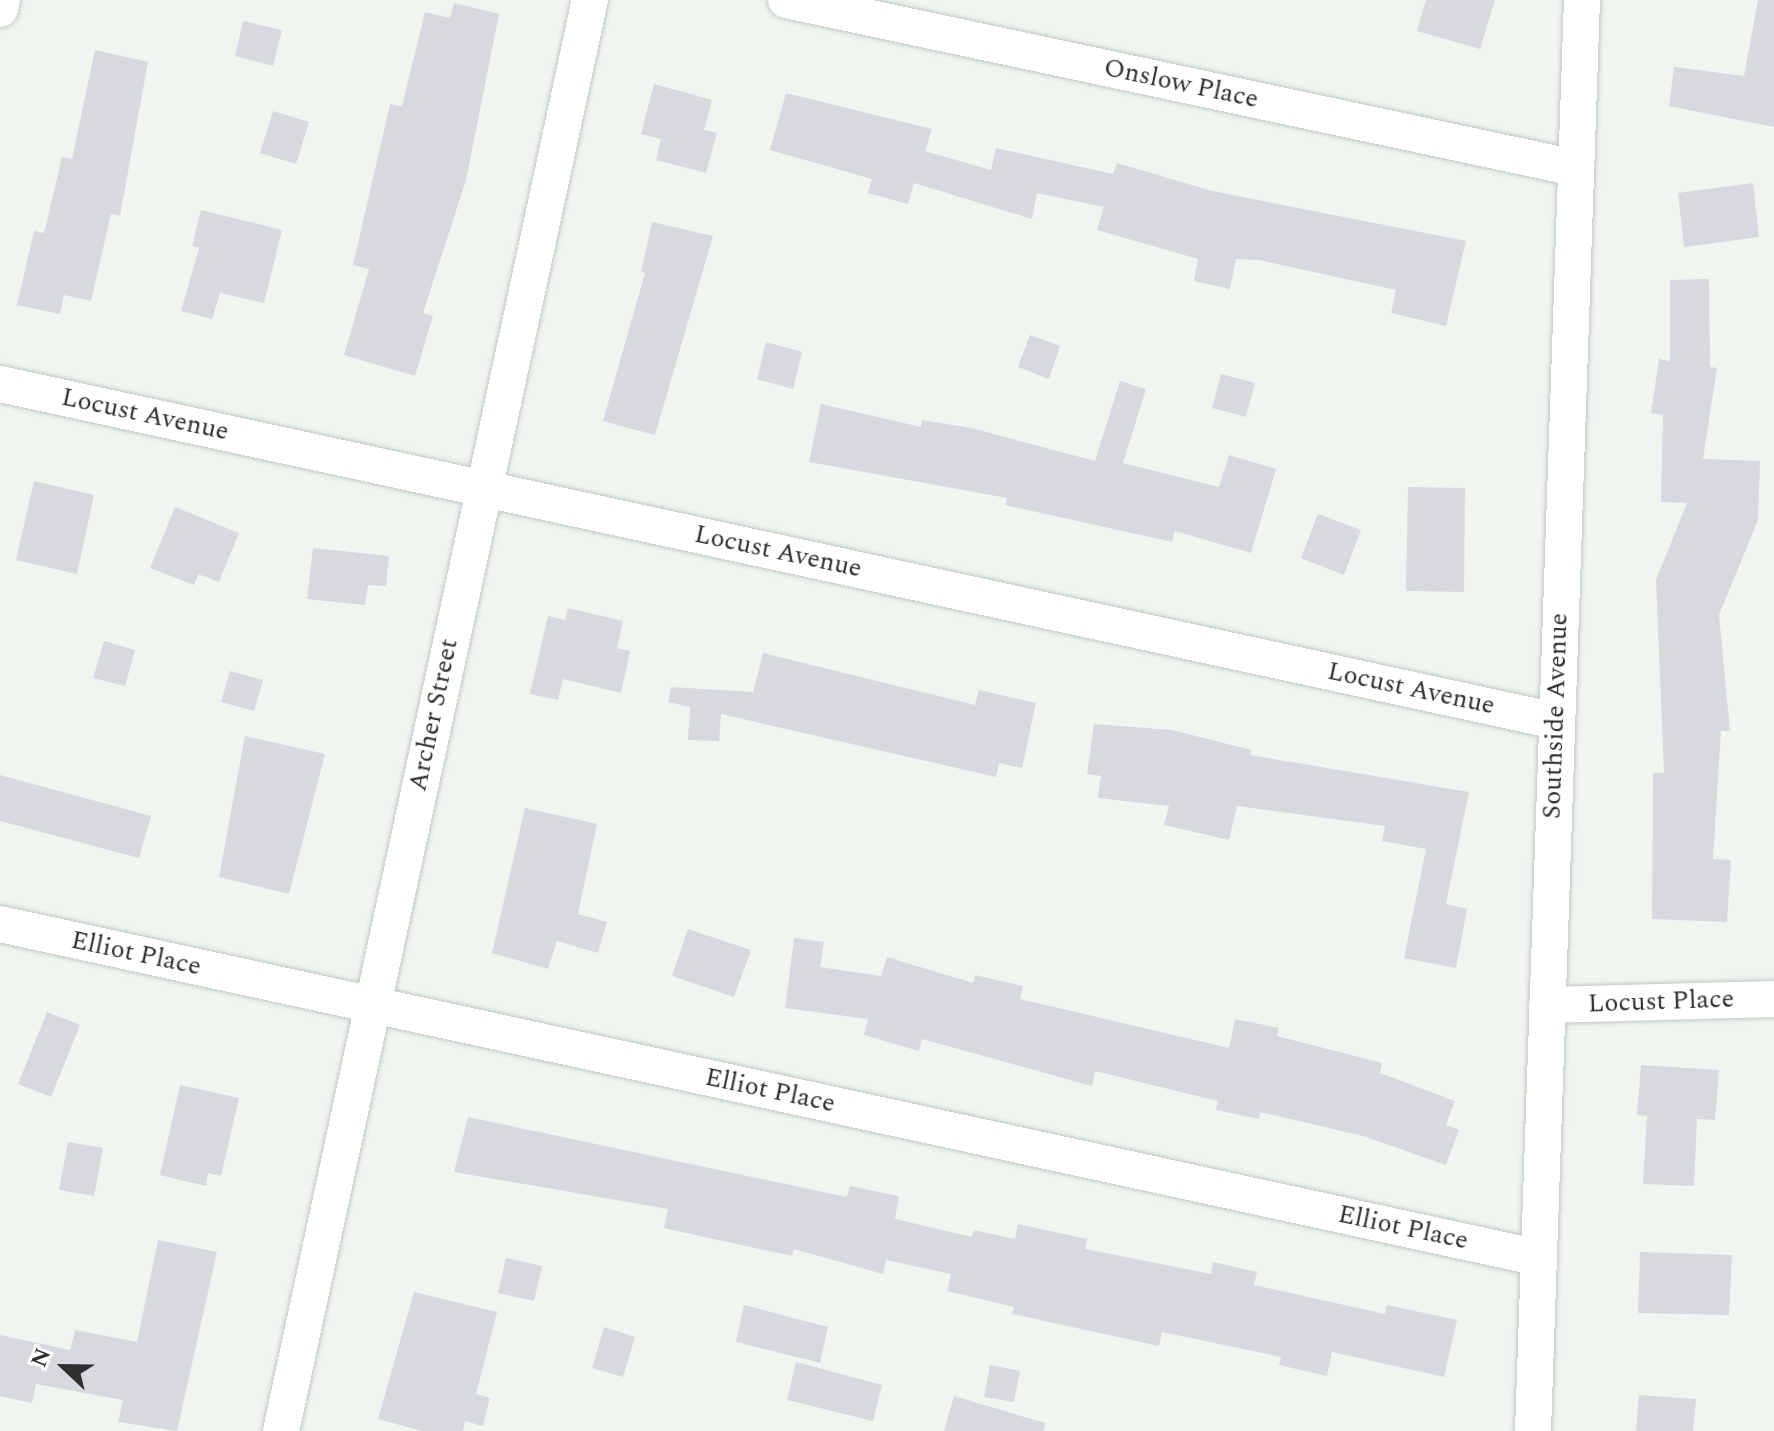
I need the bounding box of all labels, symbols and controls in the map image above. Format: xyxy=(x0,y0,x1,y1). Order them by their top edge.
street label: Onslow Place xyxy=(1101,52,1261,116)
street label: Locust Avenue xyxy=(59,382,231,448)
street label: Locust Avenue xyxy=(692,519,864,585)
street label: Southside Avenue xyxy=(1537,612,1575,820)
street label: Archer Street xyxy=(403,636,465,794)
street label: Locust Avenue xyxy=(1325,656,1497,722)
street label: Elliot Place xyxy=(68,925,204,983)
street label: Locust Place xyxy=(1587,984,1735,1020)
street label: Elliot Place xyxy=(702,1062,838,1120)
street label: Elliot Place xyxy=(1335,1199,1471,1257)
north arrow xyxy=(24,1327,104,1407)
text: N xyxy=(23,1343,60,1372)

